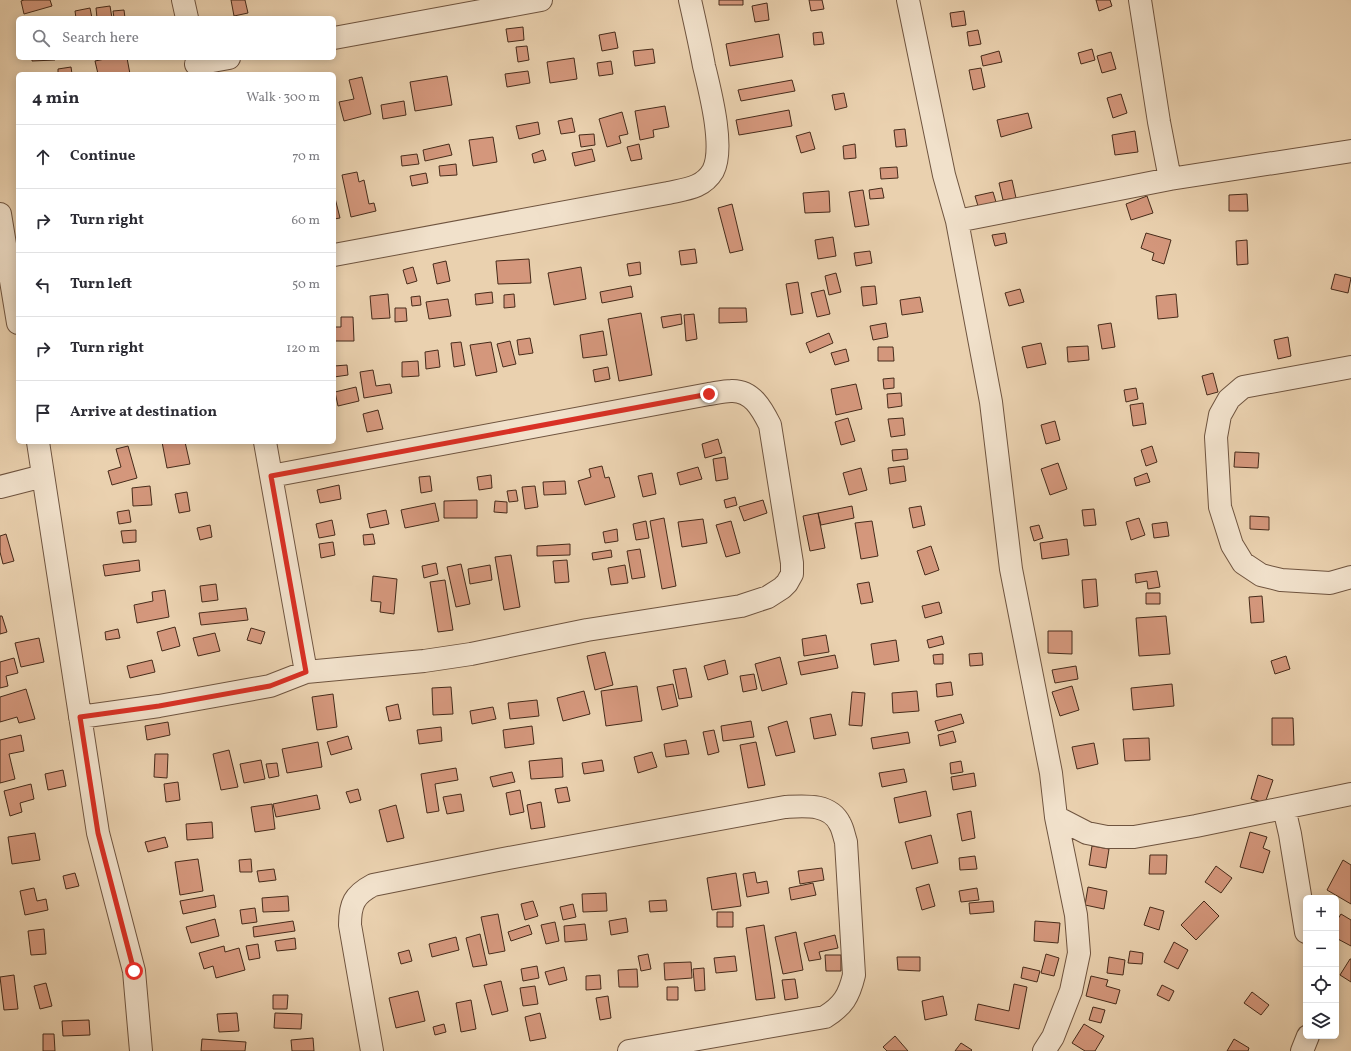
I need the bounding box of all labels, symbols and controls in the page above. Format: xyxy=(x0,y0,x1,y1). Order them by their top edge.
search box xyxy=(16,16,336,60)
icon: search xyxy=(30,27,52,49)
text: Search here xyxy=(62,28,139,49)
text: 4 min xyxy=(32,87,79,110)
text: Walk · 300 m xyxy=(246,89,320,107)
icon: ahead xyxy=(32,146,54,168)
text: Continue xyxy=(70,146,135,167)
text: 70 m xyxy=(292,148,320,166)
icon: right xyxy=(32,210,54,232)
text: Turn right xyxy=(70,210,144,231)
text: 60 m xyxy=(292,212,320,230)
icon: left xyxy=(32,274,54,296)
text: Turn left xyxy=(70,274,132,295)
text: 50 m xyxy=(292,276,320,294)
icon: right xyxy=(32,338,54,360)
text: Turn right xyxy=(70,338,144,359)
text: 120 m xyxy=(286,340,320,358)
route end xyxy=(700,385,718,403)
icon: arrive xyxy=(32,402,54,424)
text: Arrive at destination xyxy=(70,402,217,423)
map controls xyxy=(1303,895,1339,1039)
button: + xyxy=(1303,895,1339,931)
button: − xyxy=(1303,931,1339,967)
route start xyxy=(125,962,143,980)
button: locate xyxy=(1303,967,1339,1003)
button: layers xyxy=(1303,1003,1339,1039)

